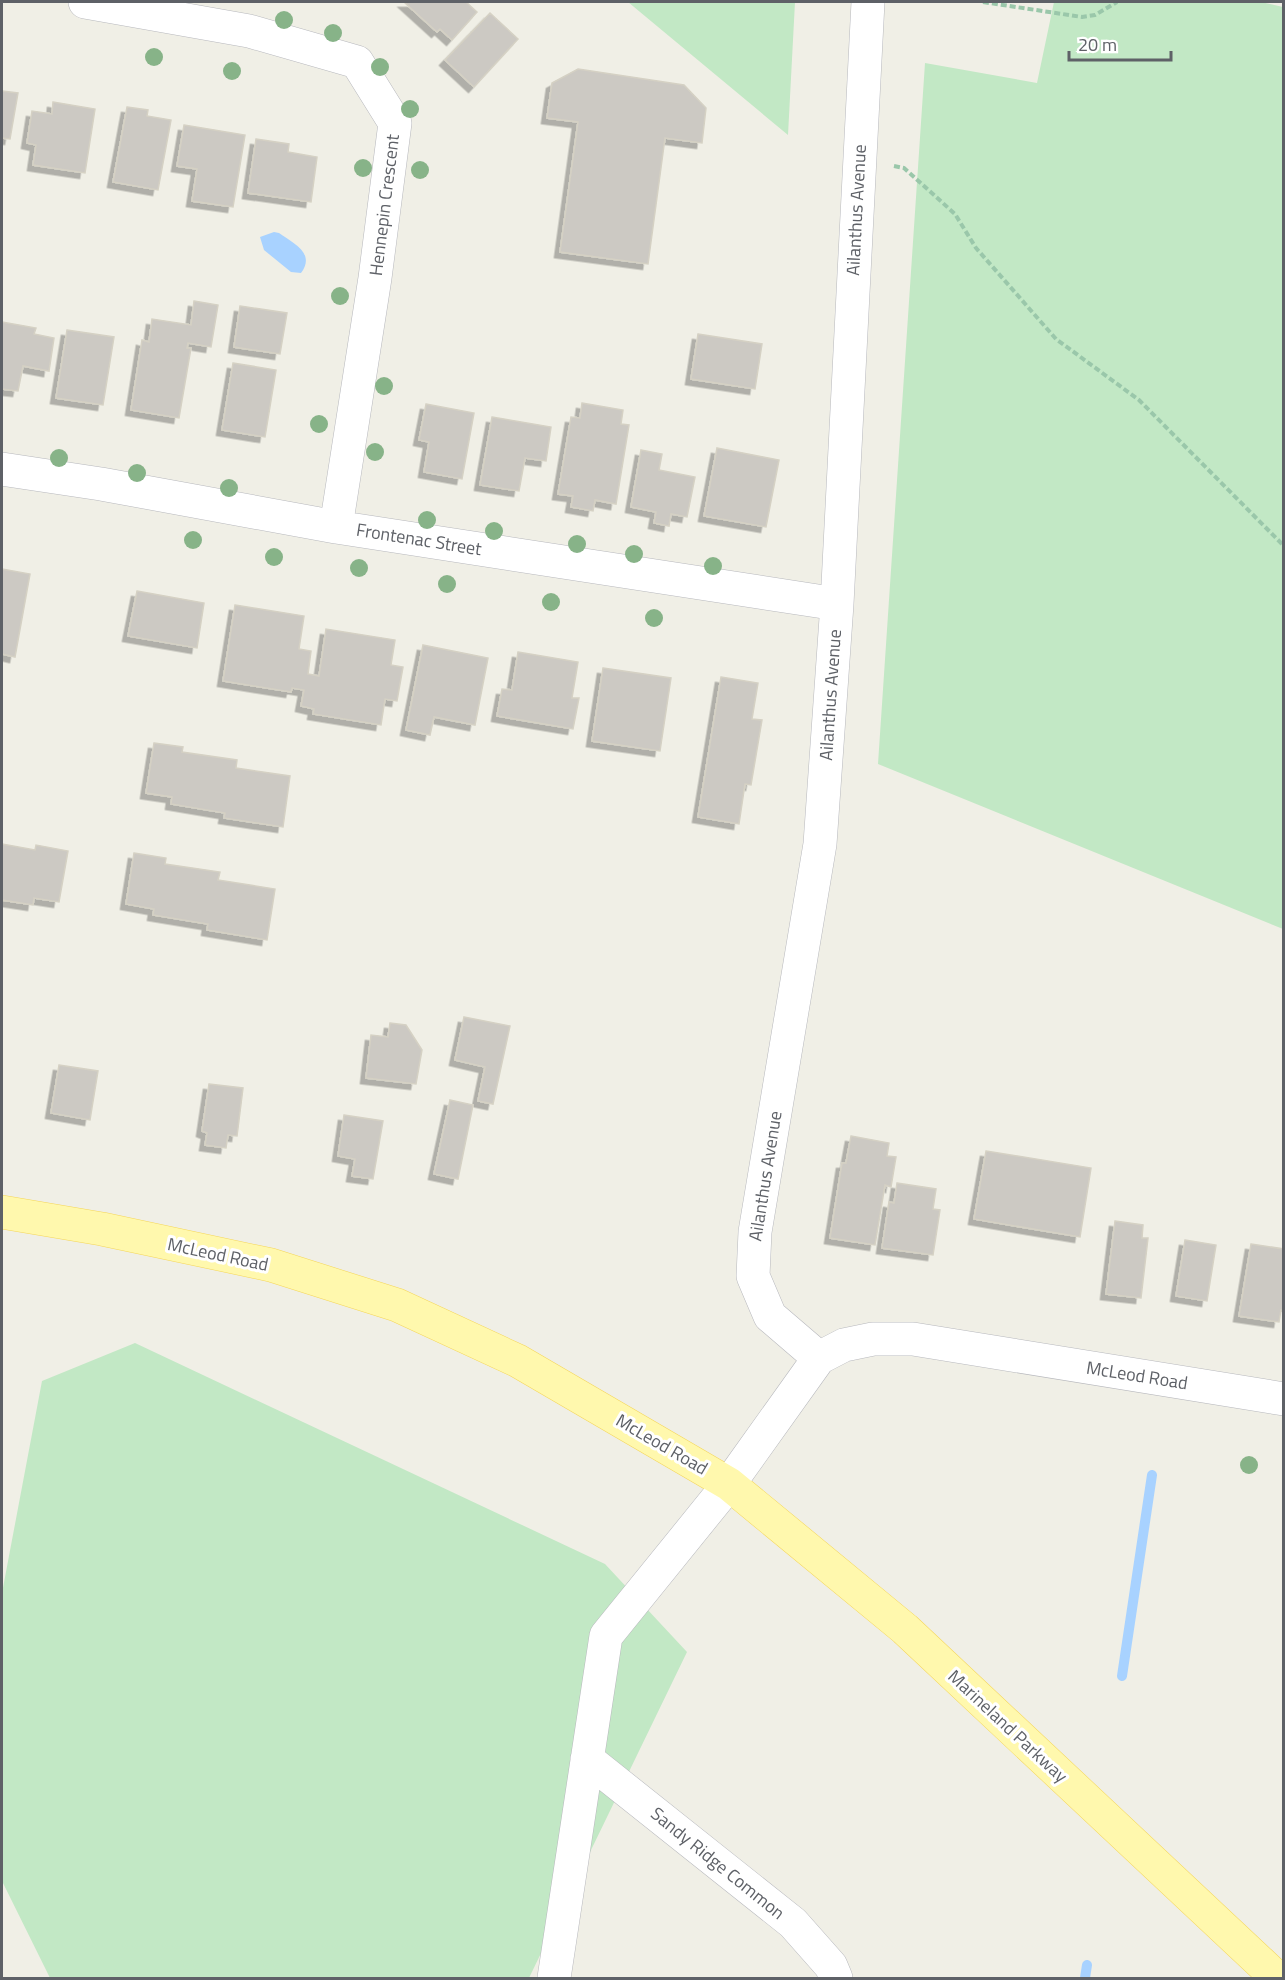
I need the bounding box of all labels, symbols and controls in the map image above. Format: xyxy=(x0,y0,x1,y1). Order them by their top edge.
scale bar xyxy=(1069,24,1171,62)
text: 20 m xyxy=(1078,31,1117,58)
street label: Hennepin Crescent xyxy=(362,132,406,277)
street label: Ailanthus Avenue xyxy=(839,144,873,276)
street label: Frontenac Street xyxy=(354,516,484,562)
street label: Ailanthus Avenue xyxy=(812,628,848,762)
street label: Ailanthus Avenue xyxy=(741,1109,789,1243)
street label: McLeod Road xyxy=(165,1230,271,1278)
street label: McLeod Road xyxy=(1084,1354,1190,1396)
street label: McLeod Road xyxy=(611,1407,713,1481)
street label: Marineland Parkway xyxy=(942,1663,1074,1789)
street label: Sandy Ridge Common xyxy=(645,1800,791,1926)

